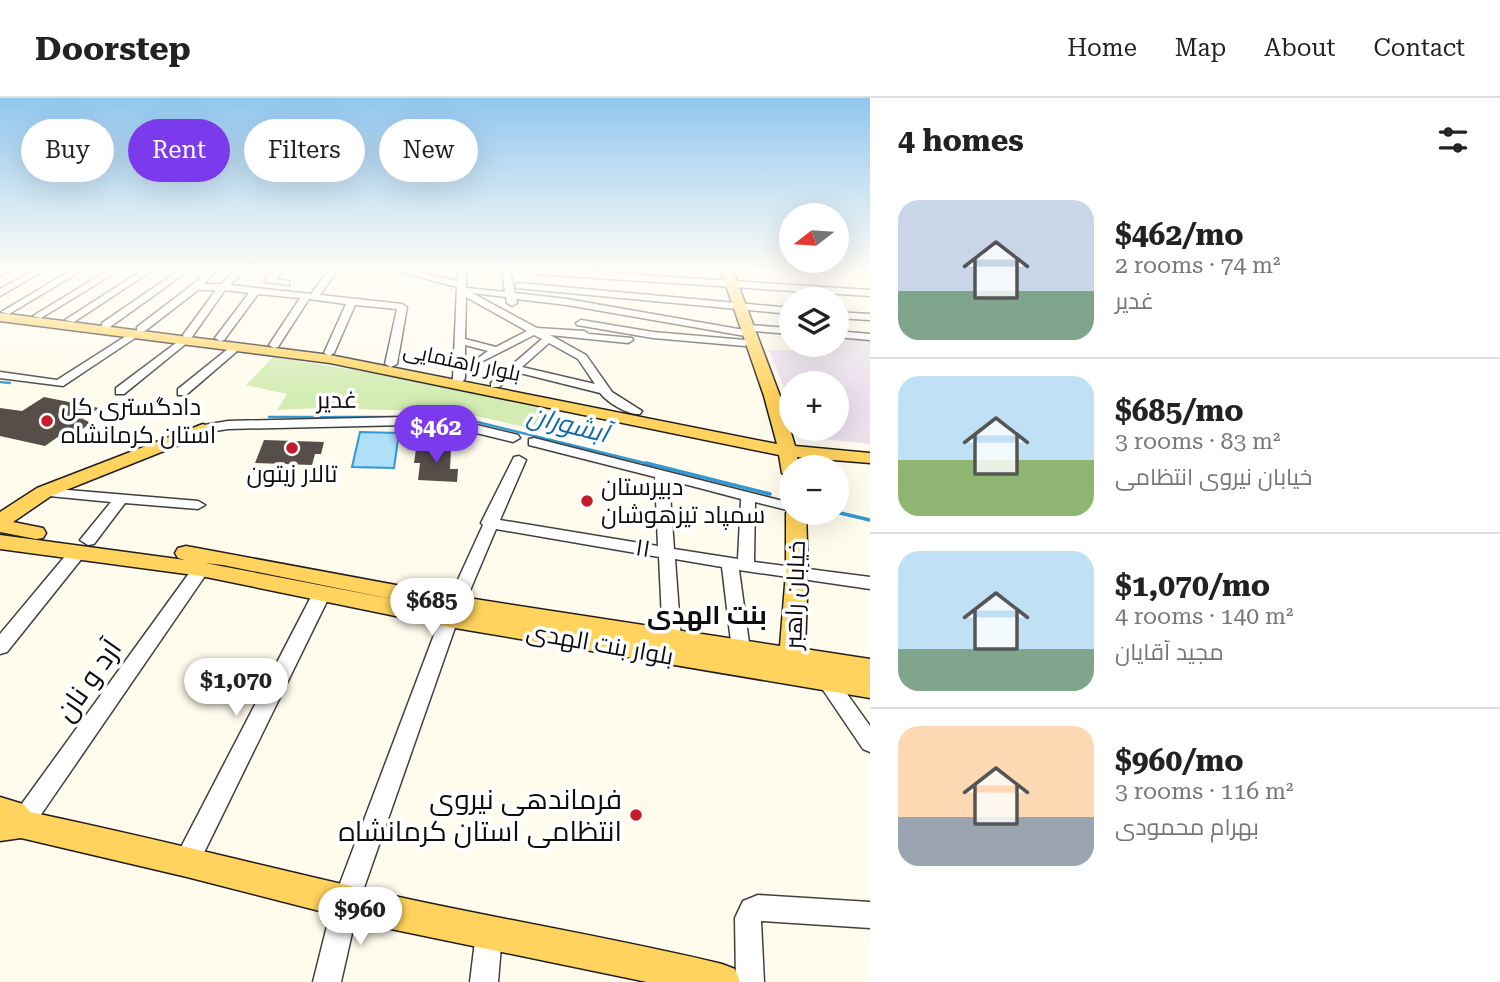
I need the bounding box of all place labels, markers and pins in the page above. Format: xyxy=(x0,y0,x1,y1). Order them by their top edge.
place label: دادگستری کل استان کرمانشاه xyxy=(61,393,216,449)
pin: $462 xyxy=(395,406,477,465)
marker: دادگستری کل استان کرمانشاه xyxy=(39,413,55,429)
marker: تالار زیتون xyxy=(284,440,300,456)
place label: تالار زیتون xyxy=(247,460,338,488)
place label: دبیرستان سمپاد تیزهوشان xyxy=(601,473,765,530)
marker: دبیرستان سمپاد تیزهوشان xyxy=(579,493,595,509)
pin: $685 xyxy=(391,578,473,638)
pin: $1,070 xyxy=(179,658,293,718)
place label: فرماندهی نیروی انتظامی استان کرمانشاه xyxy=(338,783,622,848)
marker: فرماندهی نیروی انتظامی استان کرمانشاه xyxy=(628,807,644,823)
pin: $960 xyxy=(319,888,401,947)

